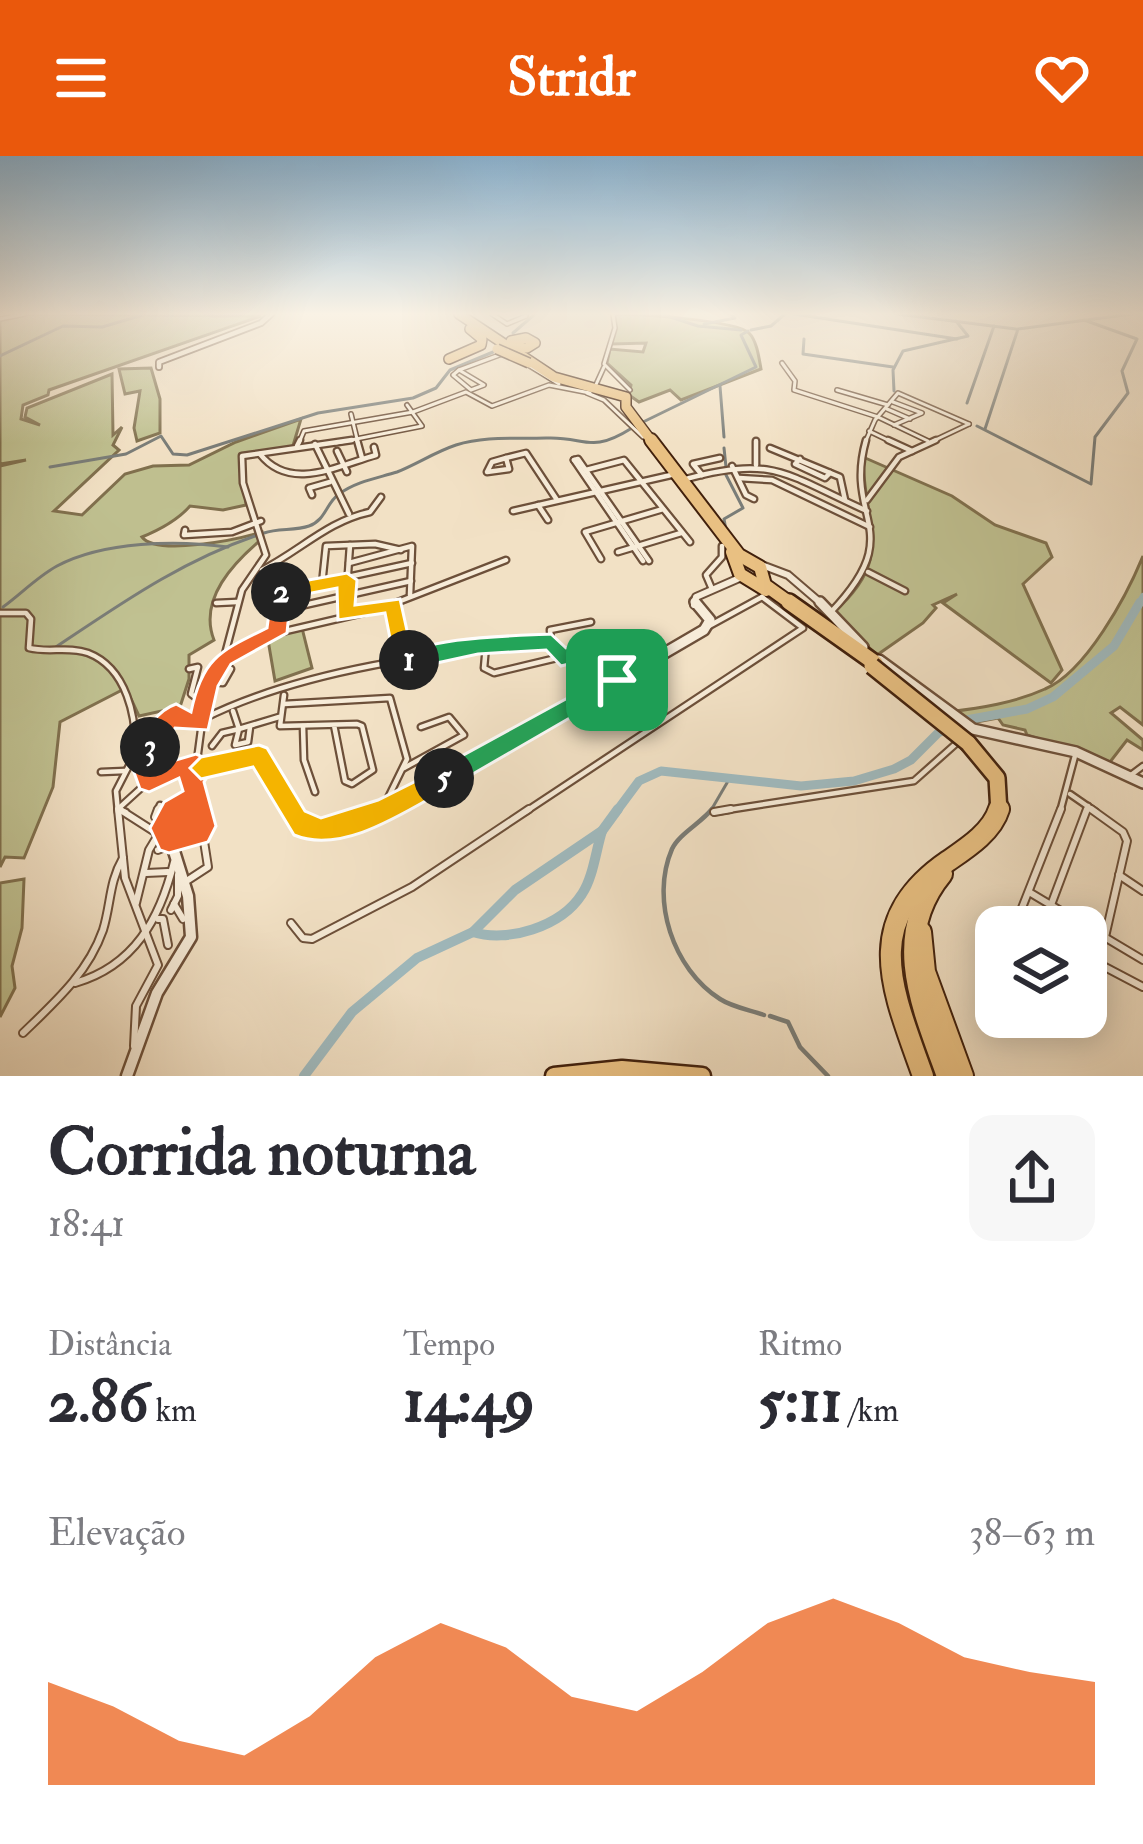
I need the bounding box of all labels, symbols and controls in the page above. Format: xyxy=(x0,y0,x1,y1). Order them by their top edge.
text: Stridr xyxy=(507,44,636,112)
icon: menu xyxy=(48,45,114,111)
icon: heart xyxy=(1029,45,1095,111)
pin: 2 xyxy=(251,562,311,622)
text: 2 xyxy=(273,571,289,612)
pin xyxy=(566,629,668,731)
pin: 1 xyxy=(379,630,439,690)
text: 1 xyxy=(403,639,415,680)
icon: arrive xyxy=(584,647,650,713)
pin: 3 xyxy=(120,717,180,777)
text: 3 xyxy=(144,726,156,767)
pin: 5 xyxy=(414,748,474,808)
text: 5 xyxy=(437,757,451,798)
map controls xyxy=(975,906,1107,1038)
button: layers xyxy=(975,906,1107,1038)
text: Corrida noturna xyxy=(48,1112,475,1195)
button: share xyxy=(969,1115,1095,1241)
text: 18:41 xyxy=(48,1199,125,1248)
text: Distância xyxy=(48,1324,172,1365)
text: Tempo xyxy=(403,1324,495,1365)
text: Ritmo xyxy=(758,1324,842,1365)
text: 2.86 xyxy=(48,1365,148,1440)
text: 14:49 xyxy=(403,1365,535,1440)
text: 5:11 xyxy=(758,1365,842,1440)
text: km xyxy=(148,1390,197,1431)
text: /km xyxy=(842,1390,899,1431)
text: Elevação xyxy=(48,1508,185,1557)
text: 38–63 m xyxy=(969,1508,1095,1557)

